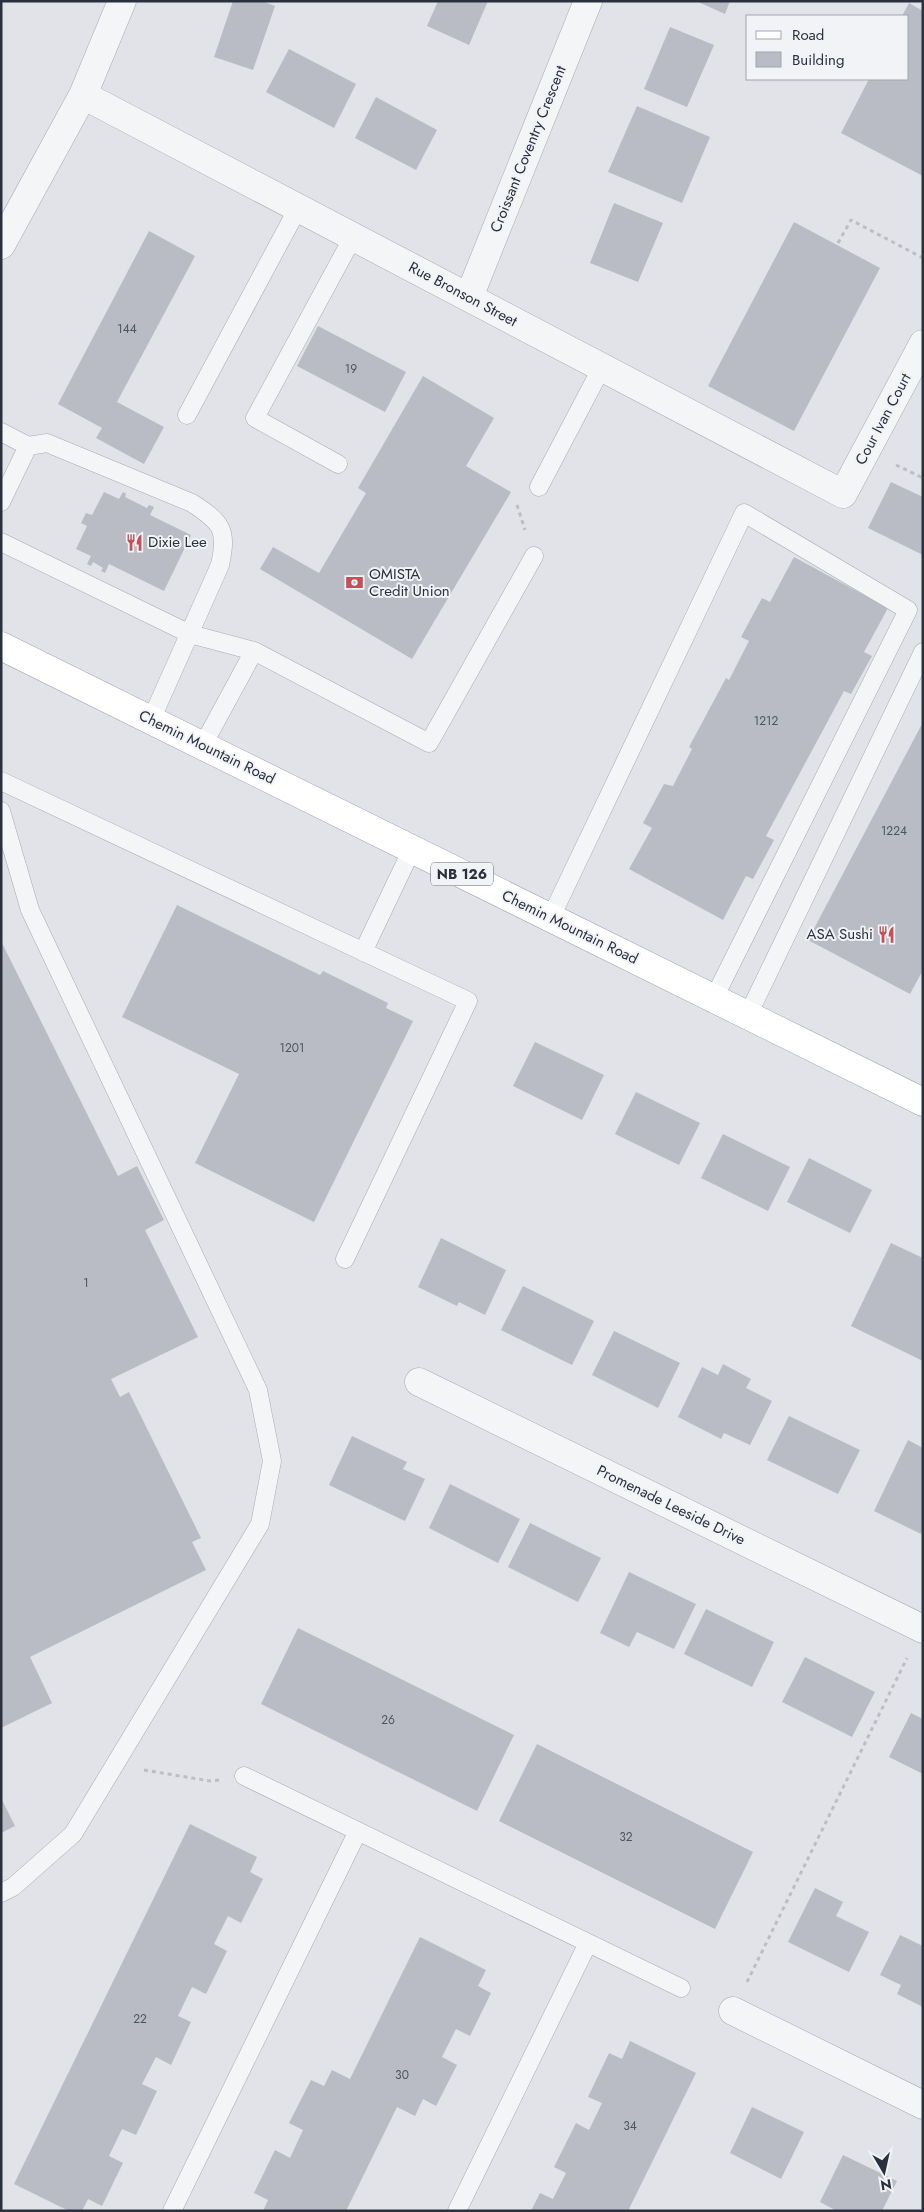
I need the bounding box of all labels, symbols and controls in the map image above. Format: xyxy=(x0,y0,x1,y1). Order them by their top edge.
legend xyxy=(746,15,909,80)
text: Road xyxy=(792,24,824,46)
text: Building xyxy=(792,49,844,71)
street label: Croissant Coventry Crescent xyxy=(484,62,572,236)
street label: Rue Bronson Street xyxy=(405,256,522,332)
house number: 144 xyxy=(117,320,137,338)
house number: 19 xyxy=(345,360,357,378)
street label: Cour Ivan Court xyxy=(850,369,917,469)
place label: Dixie Lee xyxy=(148,531,207,553)
restaurant icon: Dixie Lee xyxy=(124,532,144,552)
place label: OMISTA Credit Union xyxy=(369,563,450,602)
bank icon: OMISTA Credit Union xyxy=(345,573,365,593)
street label: Chemin Mountain Road xyxy=(135,704,279,790)
house number: 1212 xyxy=(754,712,778,730)
house number: 1224 xyxy=(881,822,907,840)
road number: NB 126 xyxy=(431,862,493,886)
street label: Chemin Mountain Road xyxy=(498,884,642,970)
place label: ASA Sushi xyxy=(807,923,873,945)
restaurant icon: ASA Sushi xyxy=(877,924,897,944)
house number: 1201 xyxy=(280,1039,304,1057)
house number: 1 xyxy=(83,1274,89,1292)
street label: Promenade Leeside Drive xyxy=(593,1459,749,1551)
house number: 26 xyxy=(381,1711,395,1729)
house number: 32 xyxy=(619,1828,633,1846)
house number: 22 xyxy=(133,2010,147,2028)
house number: 30 xyxy=(395,2066,409,2084)
house number: 34 xyxy=(623,2117,637,2135)
north arrow xyxy=(859,2147,909,2197)
text: N xyxy=(879,2174,893,2196)

